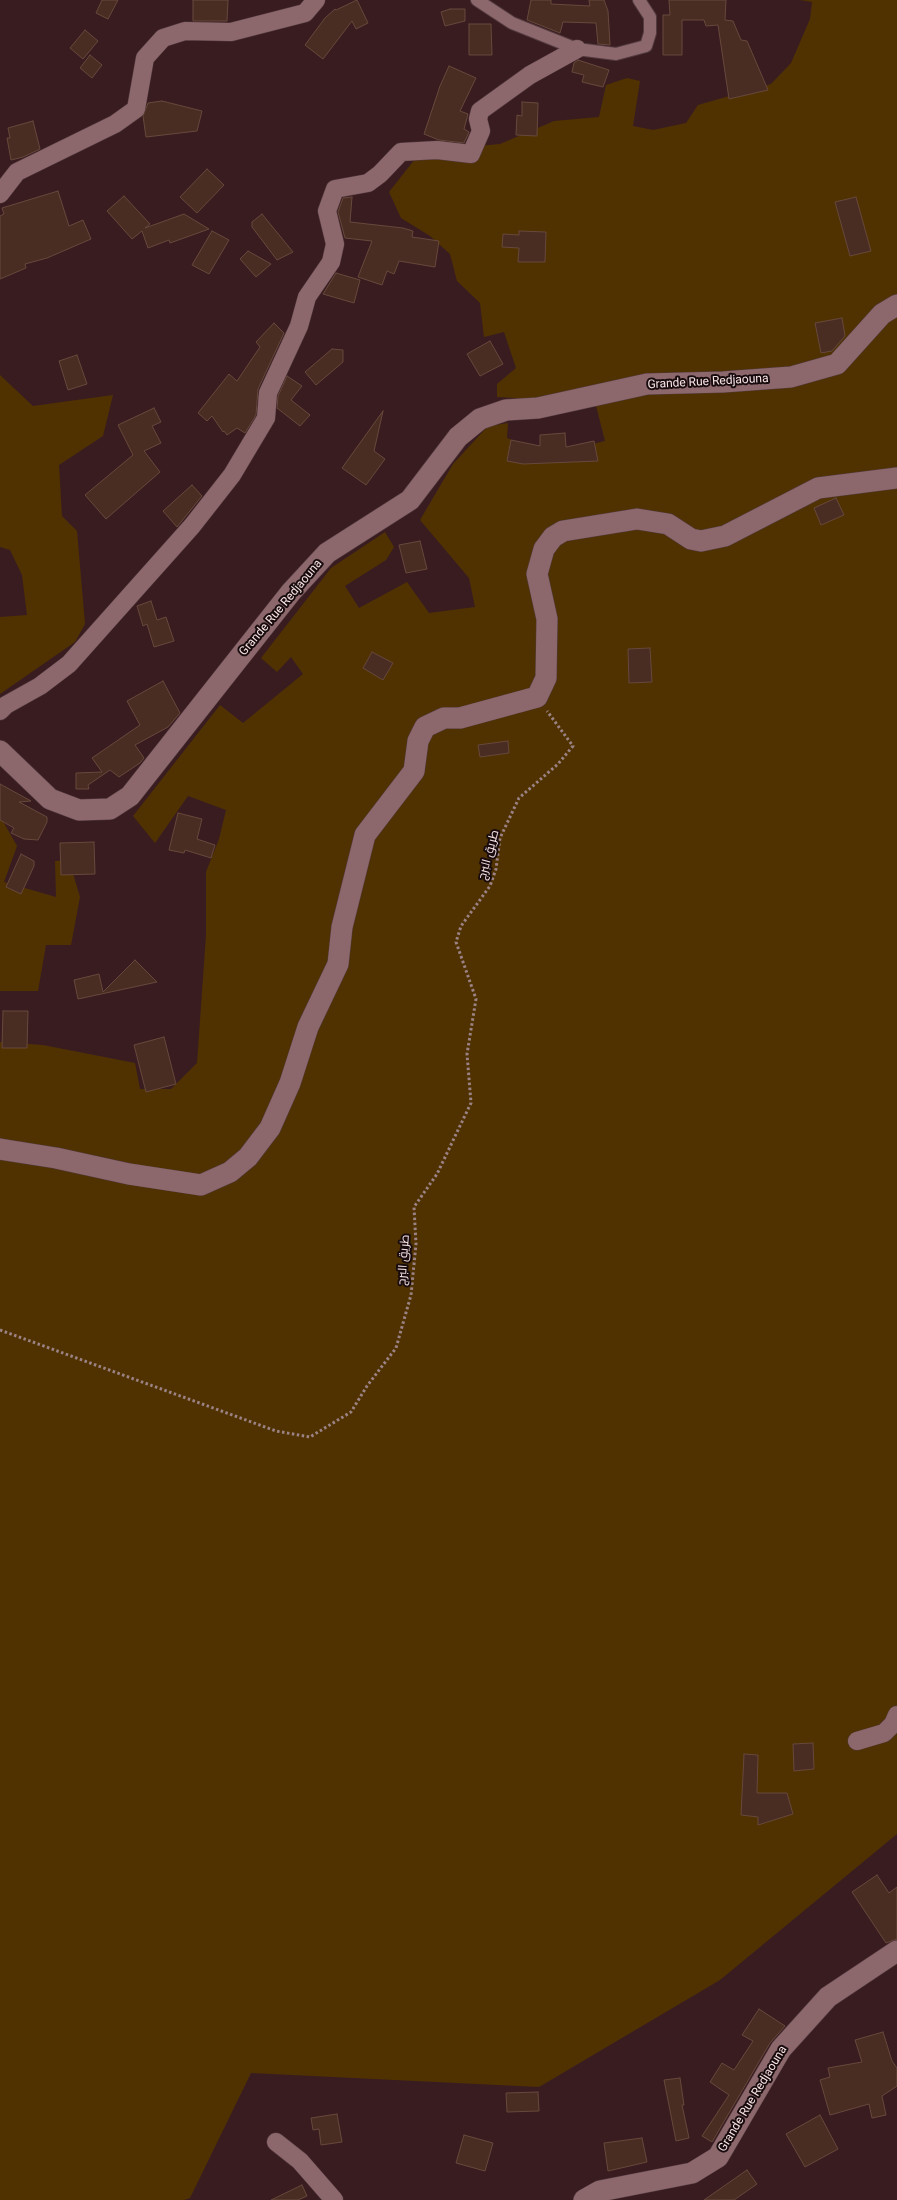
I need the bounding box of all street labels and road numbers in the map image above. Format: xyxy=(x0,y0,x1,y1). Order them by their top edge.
street label: Grande Rue Redjaouna xyxy=(647,372,769,392)
street label: Grande Rue Redjaouna xyxy=(237,557,325,659)
street label: طريق البرج xyxy=(475,828,503,882)
street label: طريق البرج xyxy=(395,1234,413,1286)
street label: Grande Rue Redjaouna xyxy=(716,2043,790,2155)

